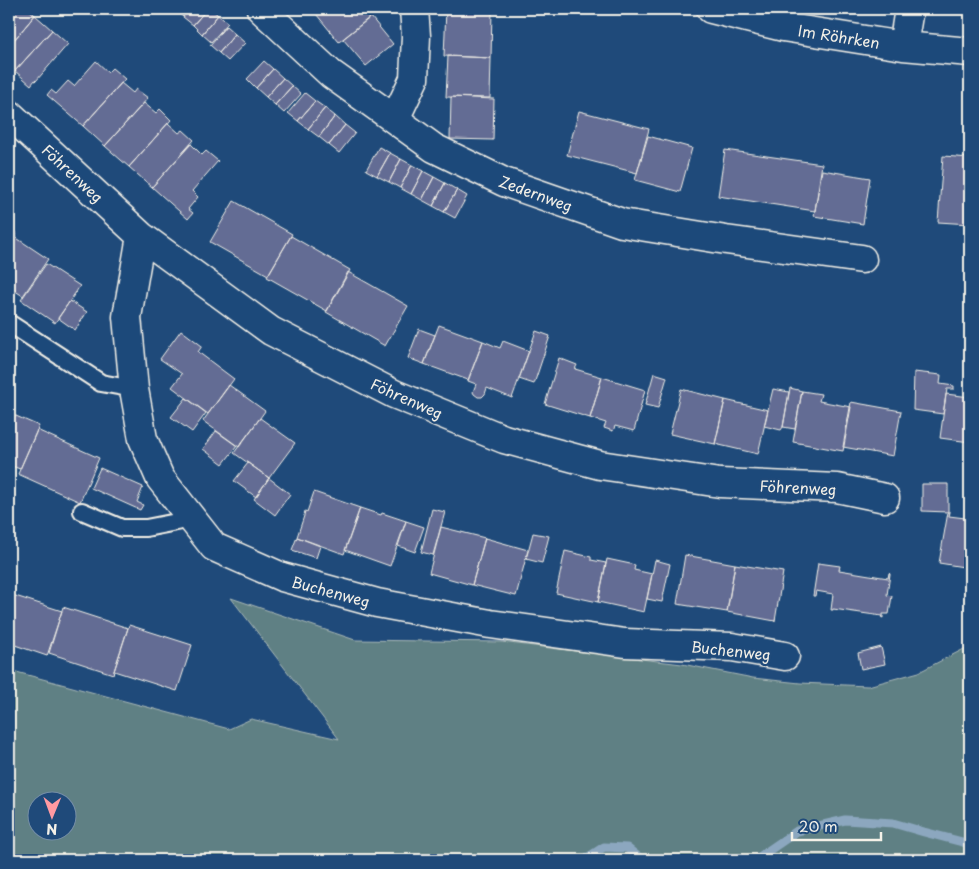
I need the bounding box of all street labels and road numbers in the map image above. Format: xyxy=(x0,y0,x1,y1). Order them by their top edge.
street label: Im Röhrken xyxy=(797,18,881,54)
street label: Föhrenweg xyxy=(37,138,109,208)
street label: Zedernweg xyxy=(496,169,576,217)
street label: Föhrenweg xyxy=(367,372,447,424)
street label: Föhrenweg xyxy=(759,473,837,501)
street label: Buchenweg xyxy=(289,570,373,612)
street label: Buchenweg xyxy=(690,634,772,666)

